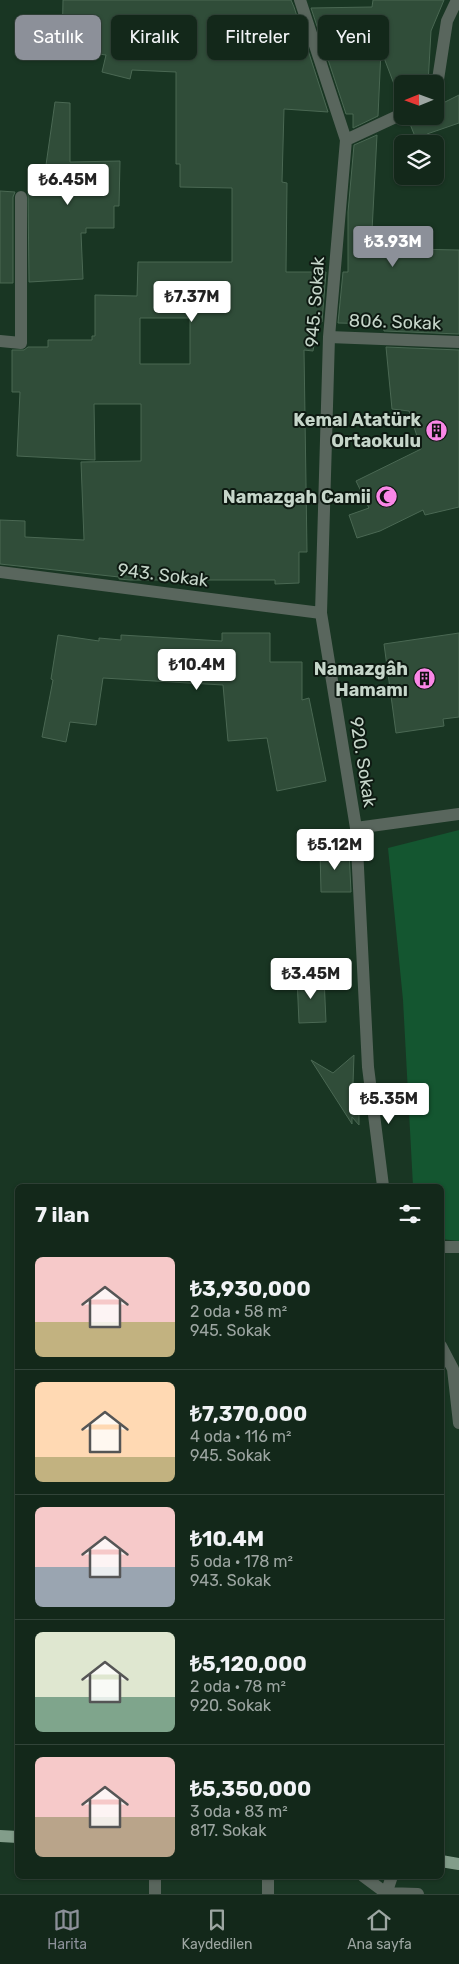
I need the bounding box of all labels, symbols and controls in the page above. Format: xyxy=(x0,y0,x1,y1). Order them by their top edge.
chip: Satılık xyxy=(15,15,101,60)
chip: Kiralık xyxy=(111,15,197,60)
chip: Filtreler xyxy=(207,15,308,60)
chip: Yeni xyxy=(318,15,389,60)
north arrow xyxy=(394,75,444,125)
map controls xyxy=(394,75,444,185)
button: layers xyxy=(394,135,444,185)
pin: ₺6.45M xyxy=(27,164,109,206)
text: ₺6.45M xyxy=(39,170,97,189)
pin: ₺3.93M xyxy=(352,226,434,268)
text: ₺3.93M xyxy=(364,232,422,251)
street label: 945. Sokak xyxy=(301,255,329,348)
pin: ₺7.37M xyxy=(151,280,233,323)
text: ₺7.37M xyxy=(165,287,219,306)
street label: 806. Sokak xyxy=(348,309,442,335)
place label: Kemal Atatürk Ortaokulu xyxy=(293,409,421,452)
building icon: Kemal Atatürk Ortaokulu xyxy=(425,418,449,442)
mosque icon: Namazgah Camii xyxy=(375,485,399,509)
place label: Namazgah Camii xyxy=(223,486,371,508)
street label: 943. Sokak xyxy=(116,559,210,592)
pin: ₺10.4M xyxy=(156,648,238,691)
text: ₺10.4M xyxy=(169,655,225,674)
place label: Namazgâh Hamamı xyxy=(314,658,408,701)
building icon: Namazgâh Hamamı xyxy=(412,667,436,691)
street label: 920. Sokak xyxy=(345,715,381,809)
pin: ₺5.12M xyxy=(294,828,376,871)
text: ₺5.12M xyxy=(308,835,362,854)
pin: ₺3.45M xyxy=(270,958,352,1000)
text: ₺3.45M xyxy=(282,964,340,983)
pin: ₺5.35M xyxy=(348,1082,430,1125)
text: ₺5.35M xyxy=(360,1089,418,1108)
icon: filters xyxy=(396,1200,424,1228)
text: 7 ilan xyxy=(35,1202,89,1227)
text: ₺3,930,000 xyxy=(190,1276,311,1301)
icon: home xyxy=(75,1277,135,1337)
text: 2 oda · 58 m² xyxy=(190,1302,287,1321)
text: 945. Sokak xyxy=(190,1321,271,1340)
text: ₺7,370,000 xyxy=(190,1401,307,1426)
icon: home xyxy=(75,1402,135,1462)
text: 4 oda · 116 m² xyxy=(190,1427,291,1446)
text: 945. Sokak xyxy=(190,1446,271,1465)
text: ₺10.4M xyxy=(190,1526,264,1551)
icon: home xyxy=(75,1527,135,1587)
text: 5 oda · 178 m² xyxy=(190,1552,293,1571)
text: 943. Sokak xyxy=(190,1571,271,1590)
text: ₺5,120,000 xyxy=(190,1651,307,1676)
icon: home xyxy=(75,1652,135,1712)
text: 2 oda · 78 m² xyxy=(190,1677,286,1696)
text: 920. Sokak xyxy=(190,1696,271,1715)
text: ₺5,350,000 xyxy=(190,1776,311,1801)
icon: home xyxy=(75,1777,135,1837)
text: 3 oda · 83 m² xyxy=(190,1802,288,1821)
text: 817. Sokak xyxy=(190,1821,266,1840)
tab: Harita xyxy=(47,1906,87,1953)
tab: Kaydedilen xyxy=(182,1906,253,1953)
tab: Ana sayfa xyxy=(347,1906,412,1953)

